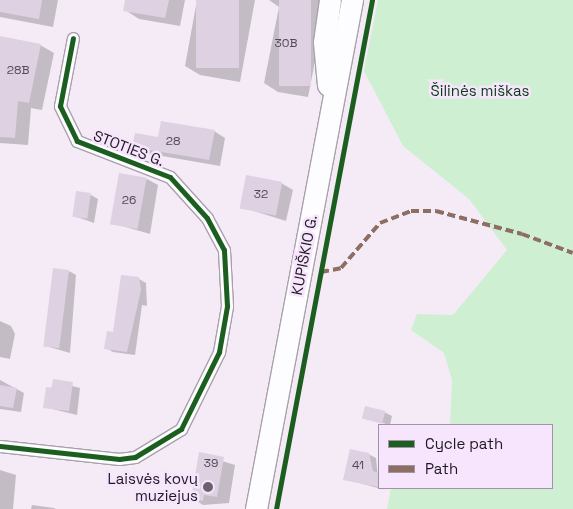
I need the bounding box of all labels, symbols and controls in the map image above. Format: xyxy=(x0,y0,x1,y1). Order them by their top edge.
house number: 30B xyxy=(275,37,297,51)
house number: 28B xyxy=(7,64,29,78)
park label: Šilinės miškas xyxy=(431,82,529,100)
street label: STOTIES G. xyxy=(91,126,167,170)
house number: 28 xyxy=(166,135,180,149)
house number: 32 xyxy=(254,188,268,202)
house number: 26 xyxy=(122,194,136,208)
street label: KUPIŠKIO G. xyxy=(287,213,321,297)
legend xyxy=(378,424,553,489)
text: Cycle path xyxy=(425,434,503,453)
house number: 39 xyxy=(204,457,218,471)
house number: 41 xyxy=(352,459,364,473)
text: Path xyxy=(425,459,458,478)
place label: Laisvės kovų muziejus xyxy=(108,469,198,504)
marker: Laisvės kovų muziejus xyxy=(202,481,214,493)

